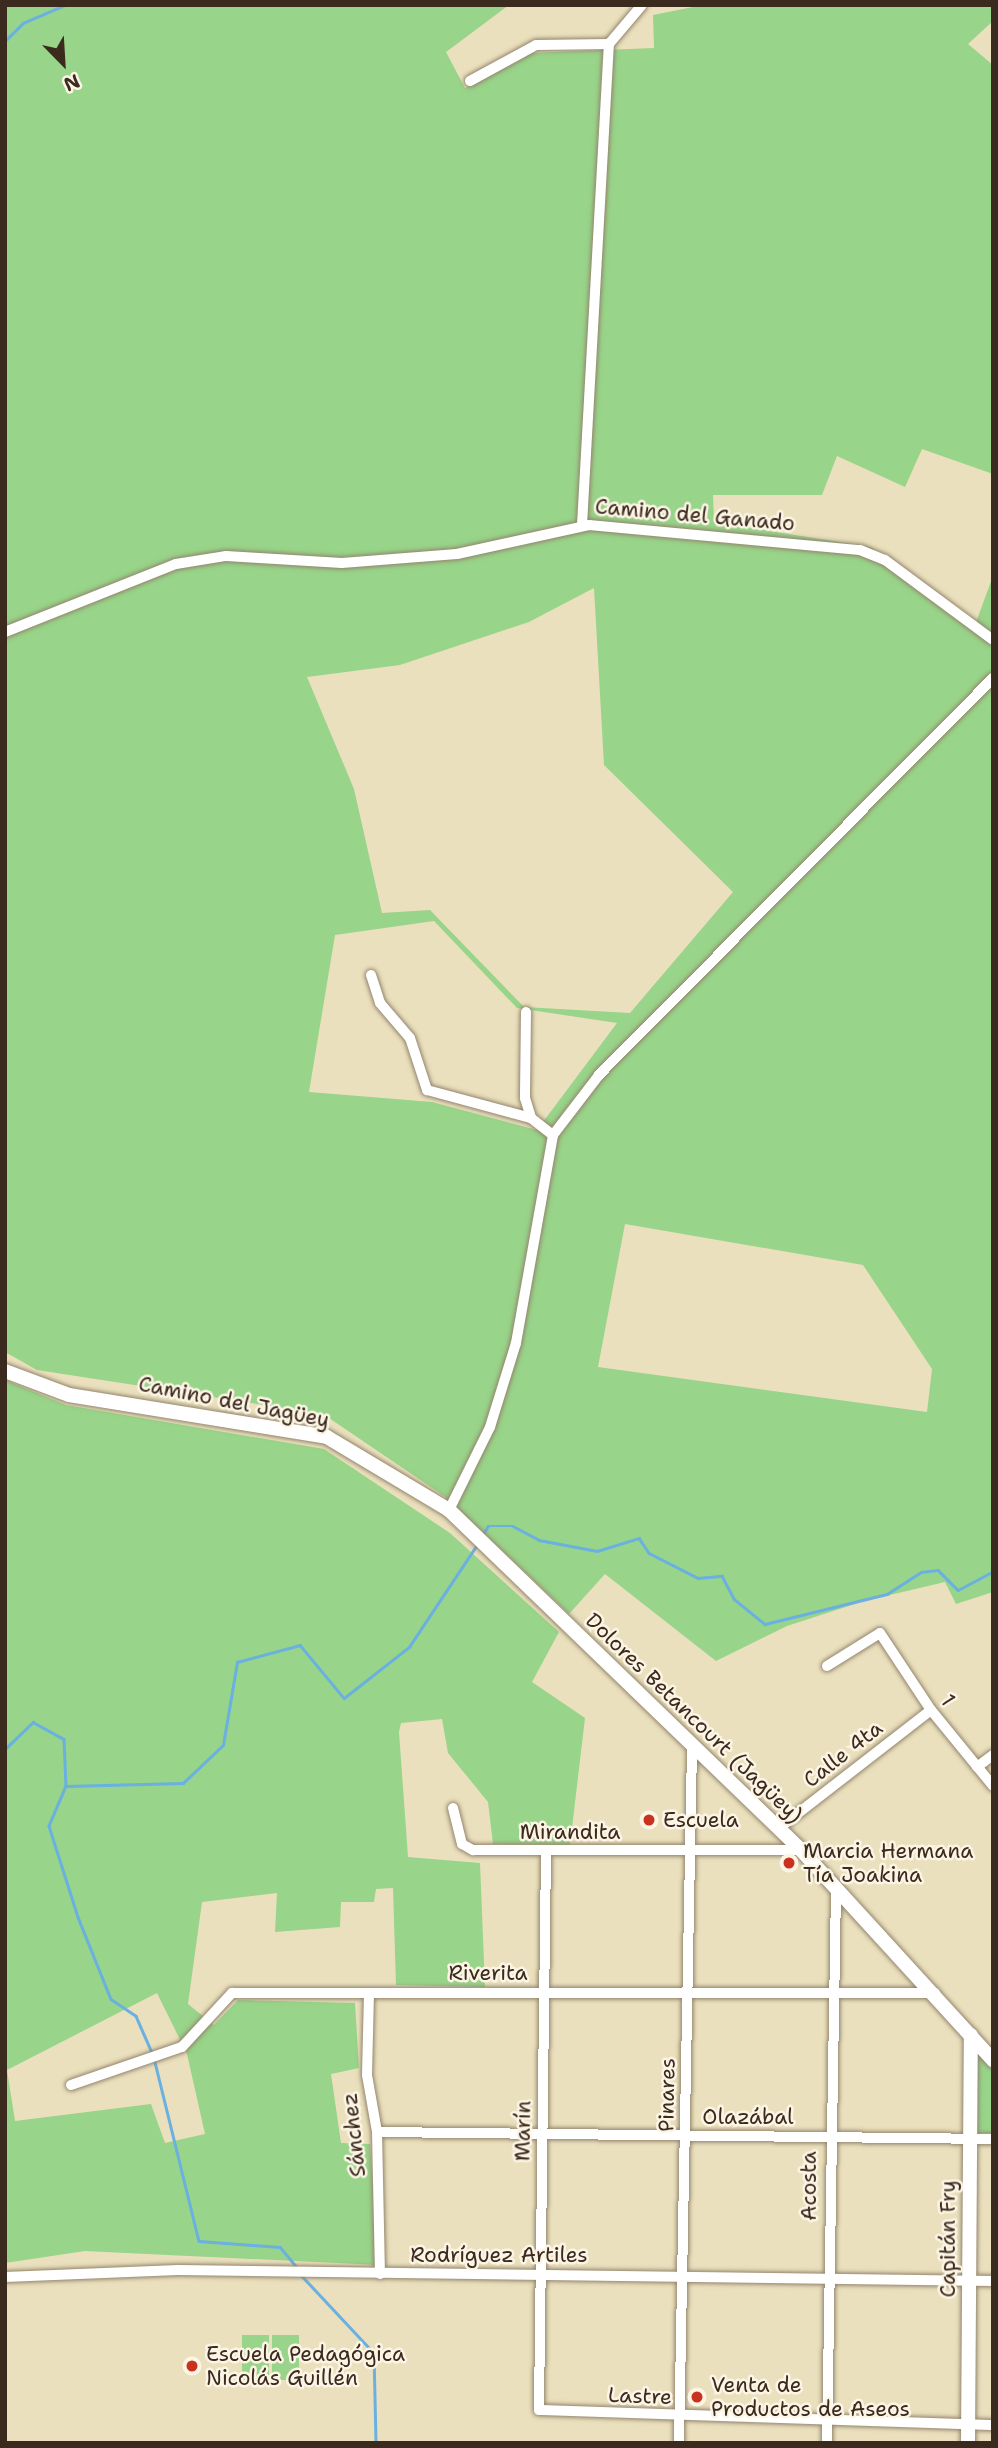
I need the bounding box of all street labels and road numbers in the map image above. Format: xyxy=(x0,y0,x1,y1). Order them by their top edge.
street label: Camino del Ganado xyxy=(594,494,796,536)
street label: Camino del Jagüey xyxy=(136,1371,332,1433)
street label: Dolores Betancourt (Jagüey) xyxy=(580,1608,808,1828)
street label: 1 xyxy=(935,1689,961,1711)
street label: Calle 4ta xyxy=(798,1715,888,1793)
street label: Mirandita xyxy=(520,1819,620,1845)
street label: Riverita xyxy=(448,1960,528,1986)
street label: Pinares xyxy=(654,2058,680,2132)
street label: Sánchez xyxy=(337,2092,371,2178)
street label: Marín xyxy=(510,2100,536,2162)
street label: Olazábal xyxy=(702,2104,794,2130)
street label: Acosta xyxy=(796,2151,822,2221)
street label: Capitán Fry xyxy=(935,2181,961,2297)
street label: Rodríguez Artiles xyxy=(410,2242,588,2268)
street label: Lastre xyxy=(608,2382,672,2410)

